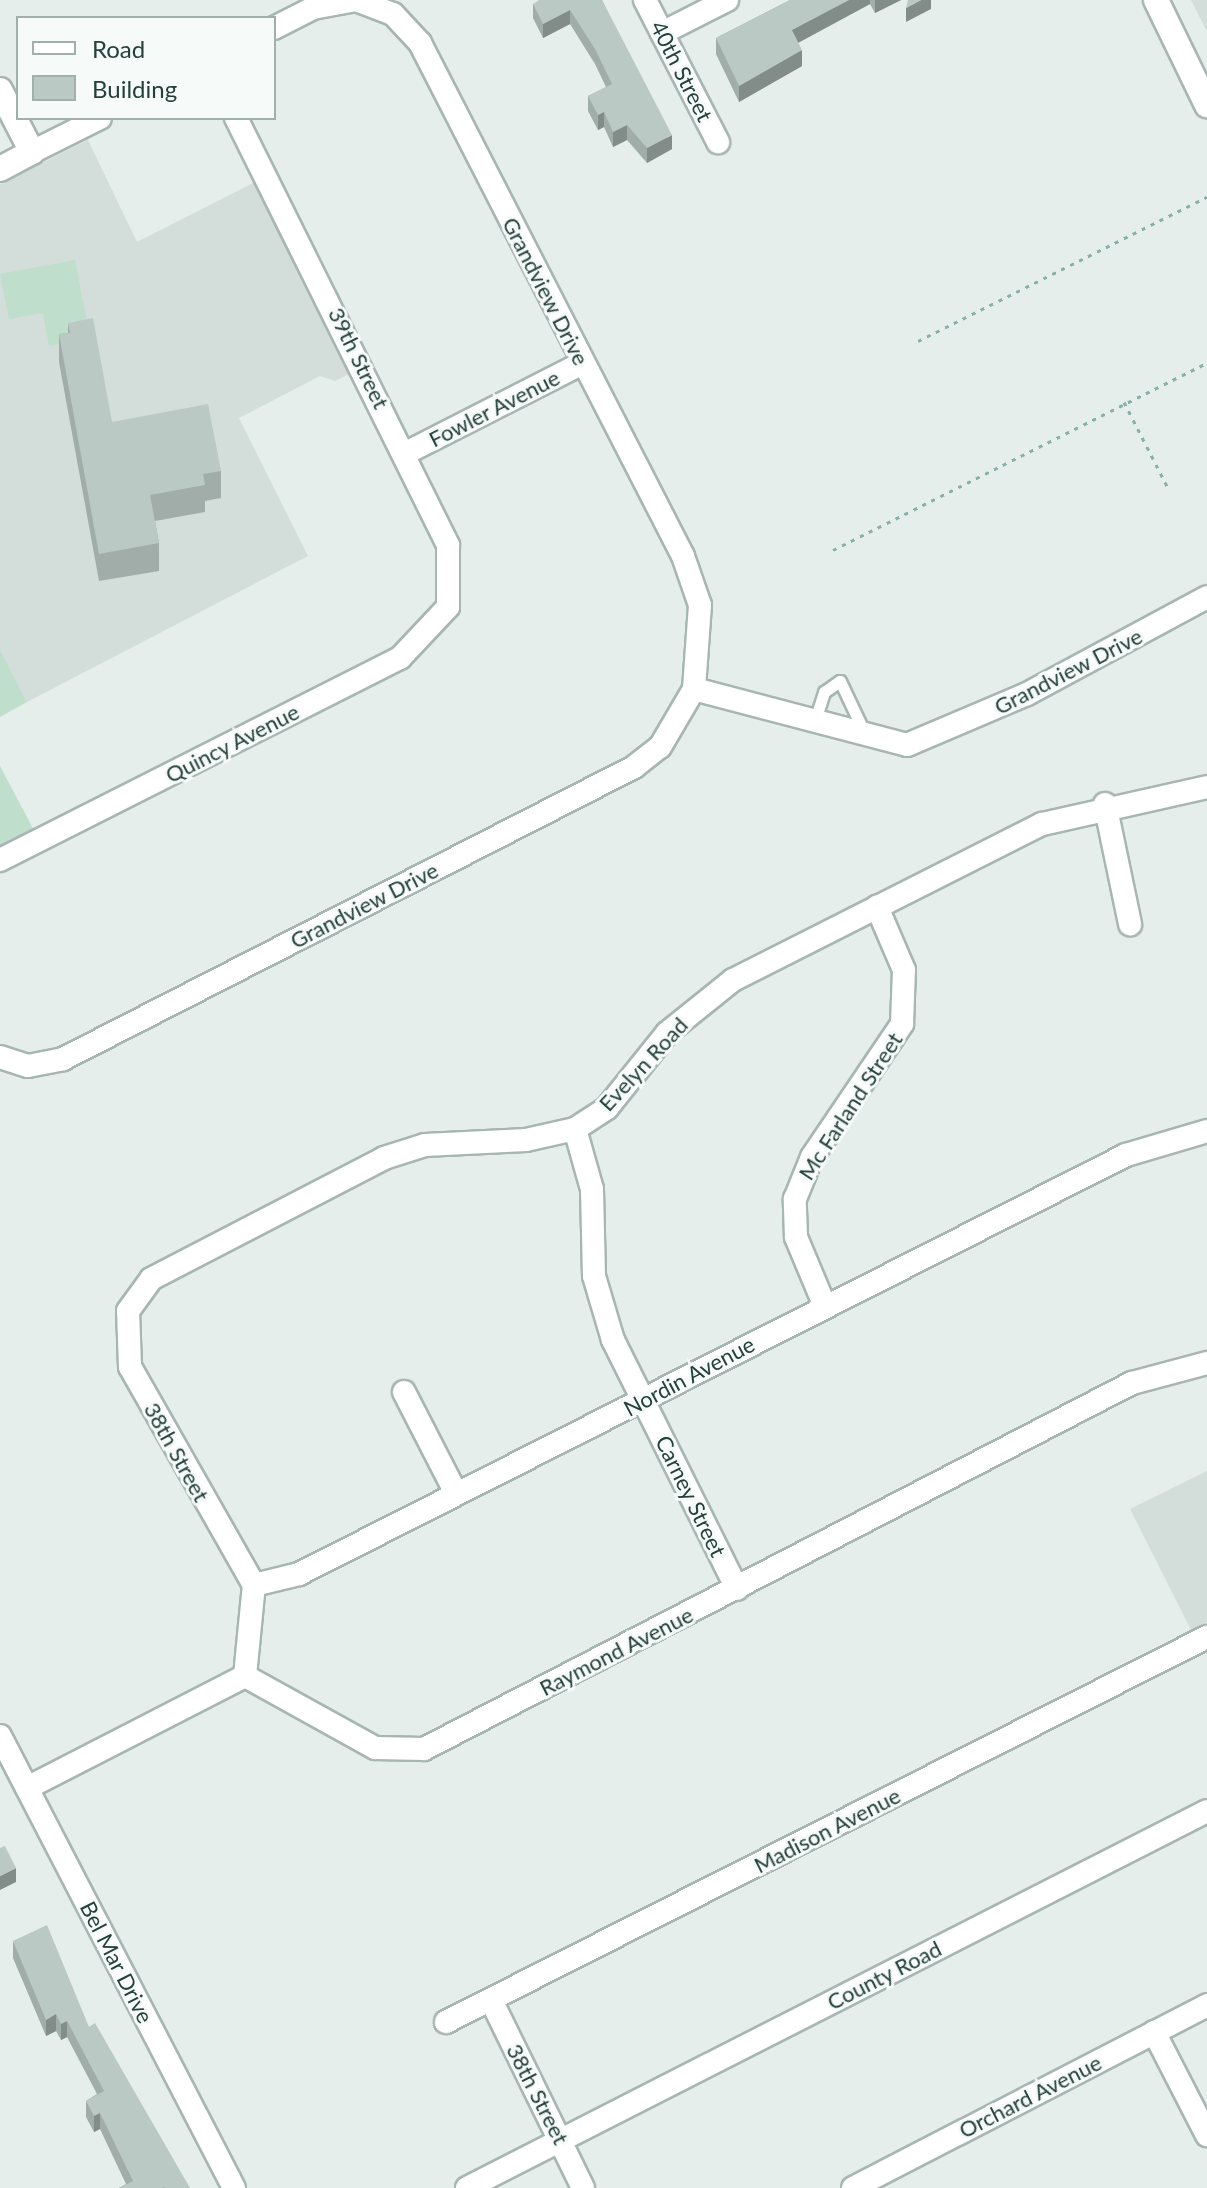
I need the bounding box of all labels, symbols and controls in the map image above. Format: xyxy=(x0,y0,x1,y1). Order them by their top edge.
legend xyxy=(16,16,276,120)
street label: 40th Street xyxy=(645,16,719,126)
text: Road xyxy=(92,34,145,63)
text: Building xyxy=(92,74,177,103)
street label: Grandview Drive xyxy=(497,212,595,370)
street label: 39th Street xyxy=(323,303,395,413)
street label: Fowler Avenue xyxy=(424,363,564,453)
street label: Grandview Drive xyxy=(989,622,1147,720)
street label: Quincy Avenue xyxy=(160,698,304,788)
street label: Grandview Drive xyxy=(285,856,443,954)
street label: Evelyn Road xyxy=(593,1012,693,1116)
street label: Mc Farland Street xyxy=(793,1027,907,1185)
street label: Nordin Avenue xyxy=(619,1330,759,1422)
street label: 38th Street xyxy=(139,1398,215,1506)
street label: Carney Street xyxy=(650,1431,732,1561)
street label: Raymond Avenue xyxy=(535,1601,697,1701)
street label: Madison Avenue xyxy=(749,1782,905,1878)
street label: Bel Mar Drive xyxy=(75,1896,159,2028)
street label: County Road xyxy=(822,1935,946,2015)
street label: 38th Street xyxy=(501,2039,575,2149)
street label: Orchard Avenue xyxy=(954,2049,1106,2143)

